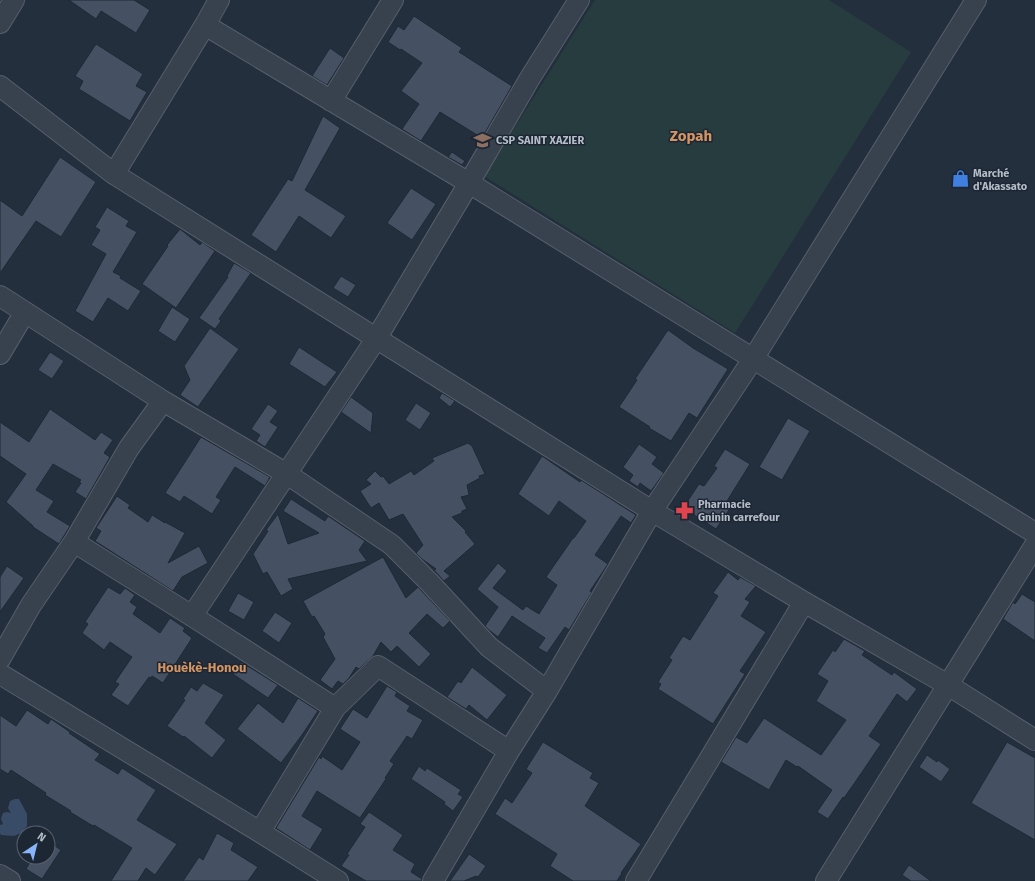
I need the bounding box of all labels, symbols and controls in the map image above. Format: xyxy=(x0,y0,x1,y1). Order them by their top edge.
district label: Zopah xyxy=(670,127,712,145)
school or university icon: CSP SAINT XAZIER xyxy=(473,130,493,150)
place label: CSP SAINT XAZIER xyxy=(496,134,584,147)
place label: Marché d'Akassato xyxy=(973,167,1028,193)
shop icon: Marché d'Akassato xyxy=(950,169,970,189)
place label: Pharmacie Gninin carrefour xyxy=(698,498,780,524)
pharmacy icon: Pharmacie Gninin carrefour xyxy=(675,500,695,520)
district label: Houèkè-Honou xyxy=(157,660,247,675)
north arrow xyxy=(16,825,56,865)
text: N xyxy=(35,830,48,845)

